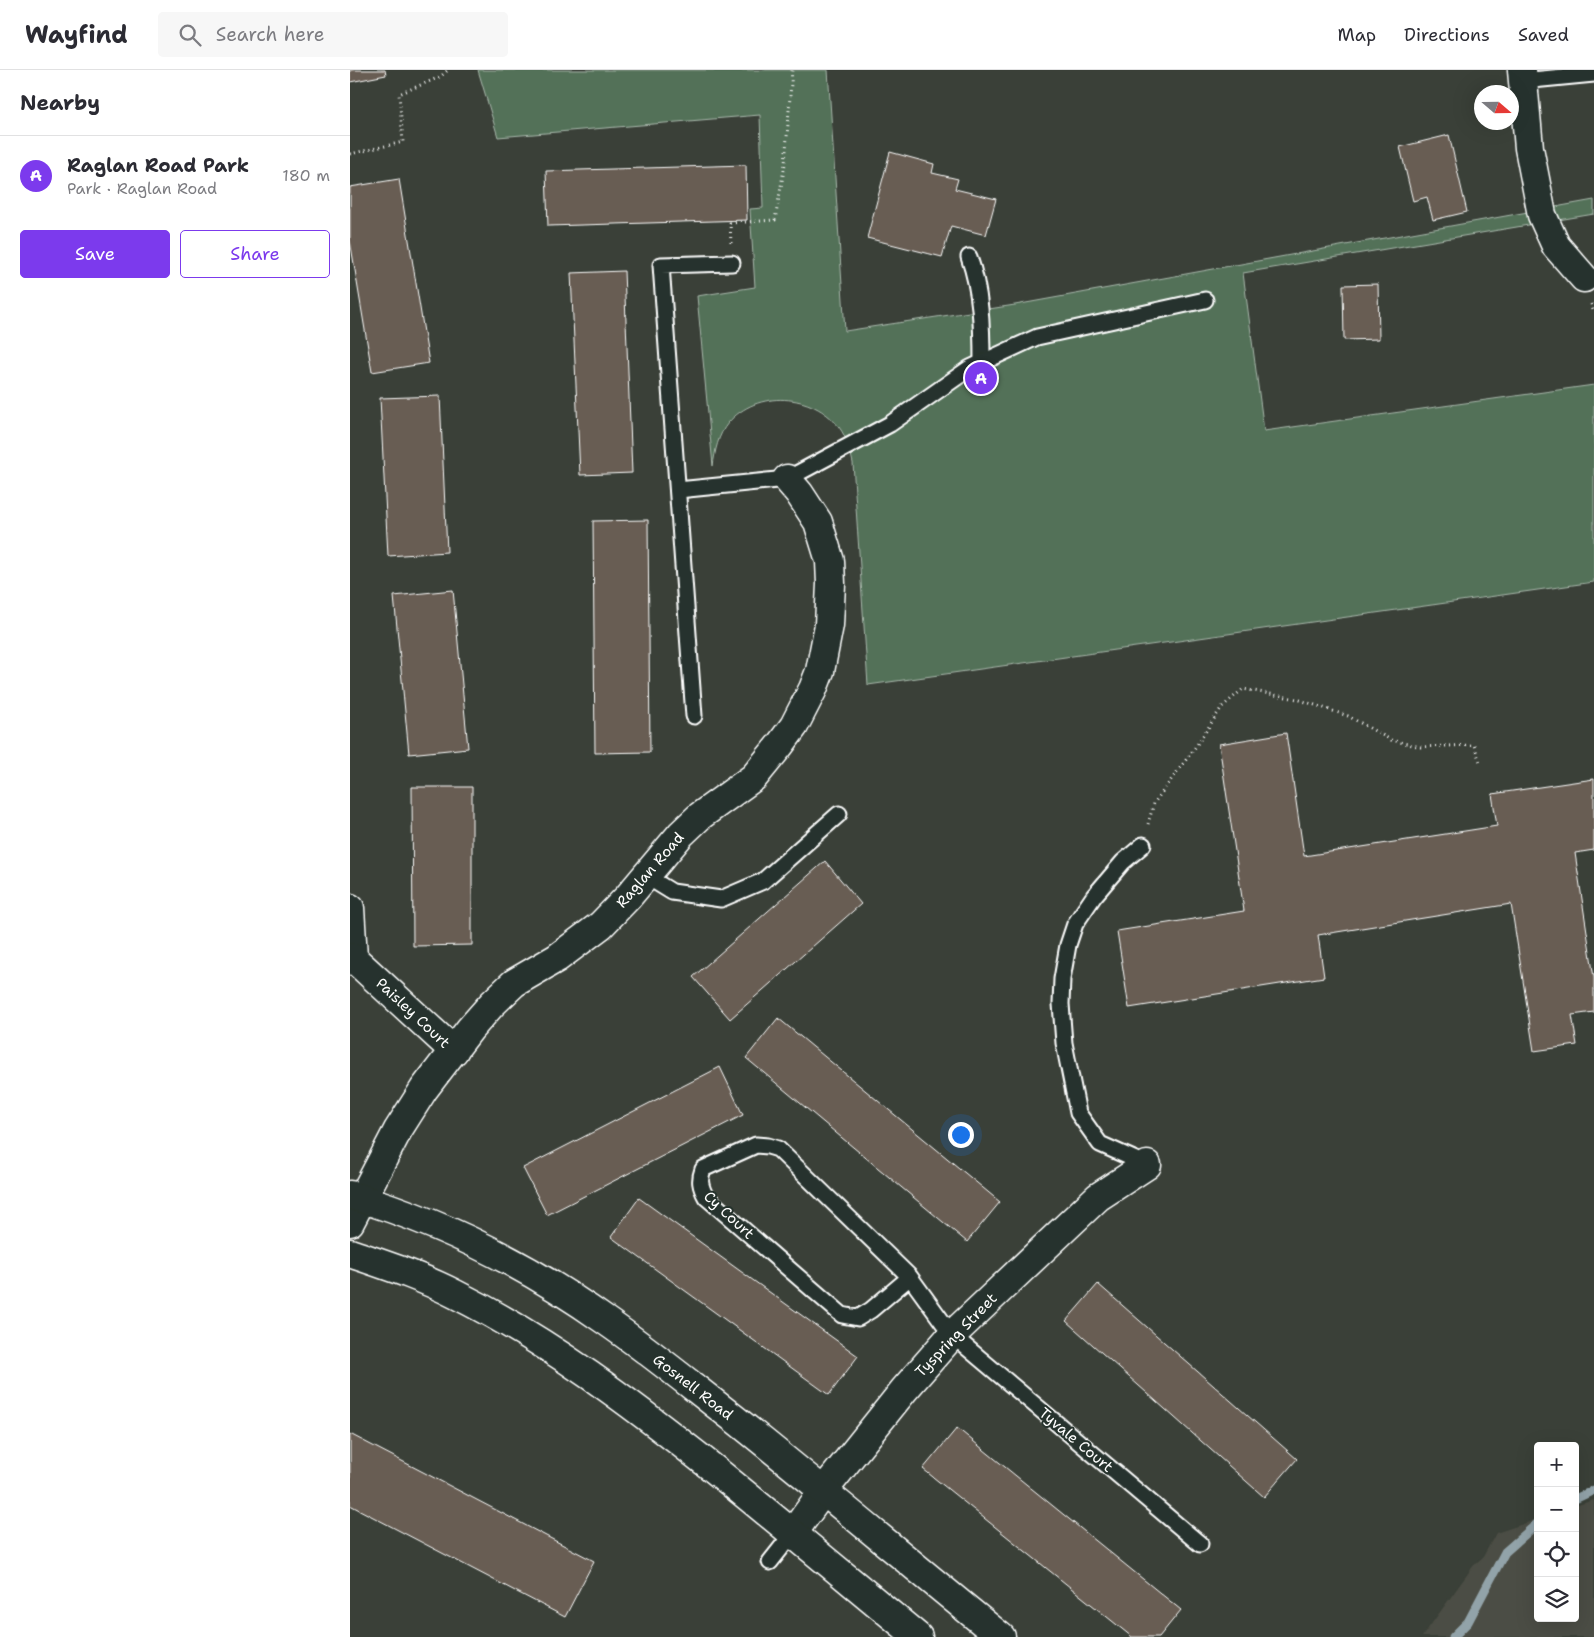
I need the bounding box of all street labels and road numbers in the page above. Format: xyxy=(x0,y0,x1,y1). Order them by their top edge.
street label: Raglan Road xyxy=(612,828,689,912)
street label: Paisley Court xyxy=(372,973,454,1053)
street label: Cy Court xyxy=(699,1186,759,1244)
street label: Tyspring Street xyxy=(911,1289,1001,1381)
street label: Gosnell Road xyxy=(649,1349,738,1425)
street label: Tyvale Court xyxy=(1035,1403,1117,1477)

